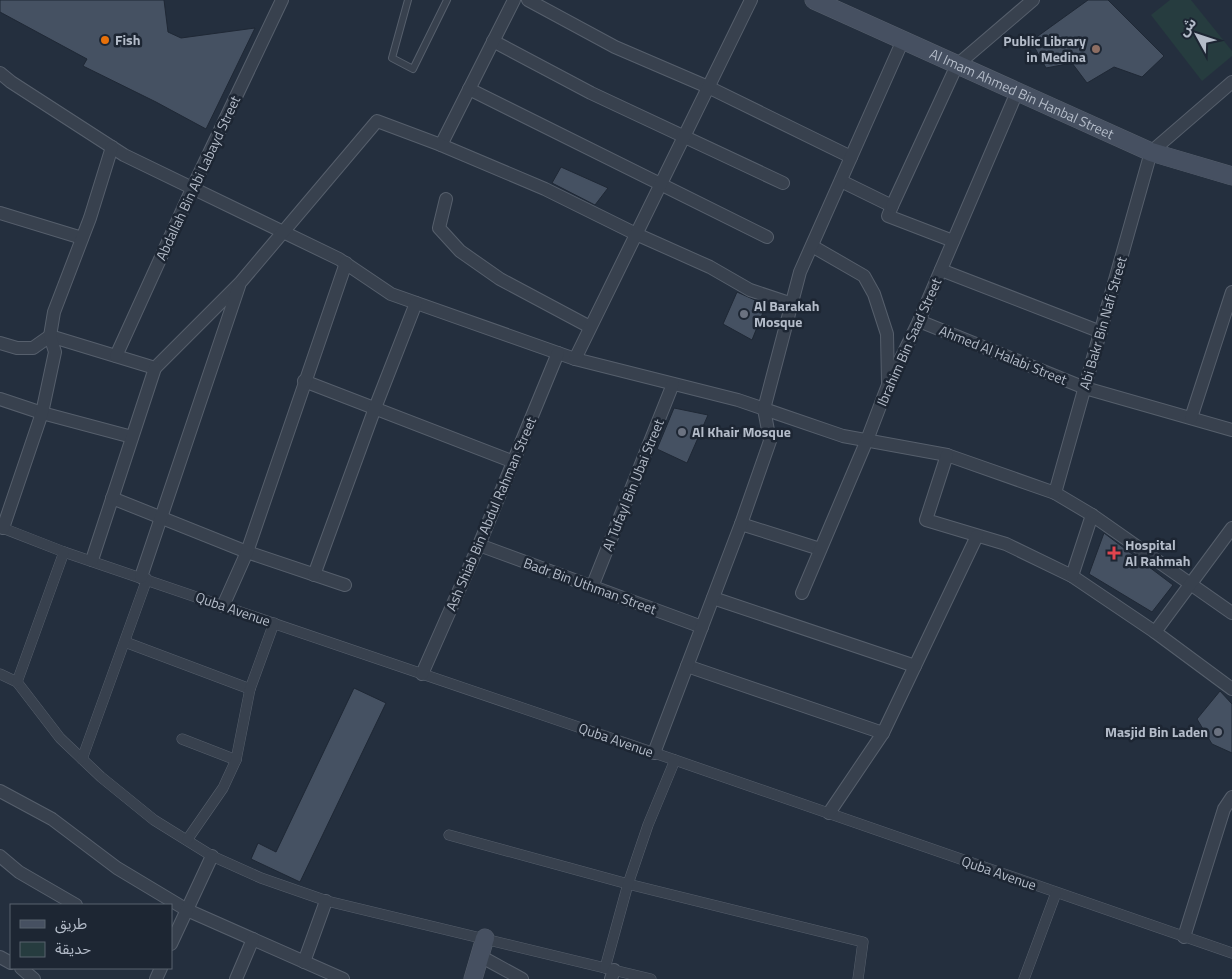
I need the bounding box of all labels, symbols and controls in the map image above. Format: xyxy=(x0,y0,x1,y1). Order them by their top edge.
north arrow xyxy=(1172,10,1222,60)
text: ش xyxy=(1172,12,1201,40)
place label: Fish xyxy=(115,29,140,50)
place label: Public Library in Medina xyxy=(1003,30,1086,67)
marker: Fish xyxy=(99,34,111,46)
street label: Al Imam Ahmed Bin Hanbal Street xyxy=(927,43,1118,144)
marker: Public Library in Medina xyxy=(1090,43,1102,55)
street label: Abdallah Bin Abi Labayd Street xyxy=(150,92,245,264)
street label: Abi Bakr Bin Nafi Street xyxy=(1073,254,1132,392)
street label: Ibrahim Bin Saad Street xyxy=(871,274,946,409)
place label: Al Barakah Mosque xyxy=(754,295,819,332)
marker: Al Barakah Mosque xyxy=(738,308,750,320)
street label: Ahmed Al Halabi Street xyxy=(936,319,1070,390)
street label: Ash Shiab Bin Abdul Rahman Street xyxy=(440,414,541,614)
street label: Al Tufayl Bin Ubai Street xyxy=(596,416,669,554)
place label: Al Khair Mosque xyxy=(692,421,791,442)
marker: Al Khair Mosque xyxy=(676,426,688,438)
place label: Hospital Al Rahmah xyxy=(1125,534,1190,571)
marker: Hospital Al Rahmah xyxy=(1107,546,1121,560)
street label: Badr Bin Uthman Street xyxy=(521,552,660,619)
street label: Quba Avenue xyxy=(193,586,273,631)
street label: Quba Avenue xyxy=(576,717,656,762)
place label: Masjid Bin Laden xyxy=(1105,721,1208,742)
marker: Masjid Bin Laden xyxy=(1212,726,1224,738)
street label: Quba Avenue xyxy=(959,850,1039,895)
legend xyxy=(10,904,172,969)
text: طريق xyxy=(55,912,87,935)
text: حديقة xyxy=(55,937,91,960)

